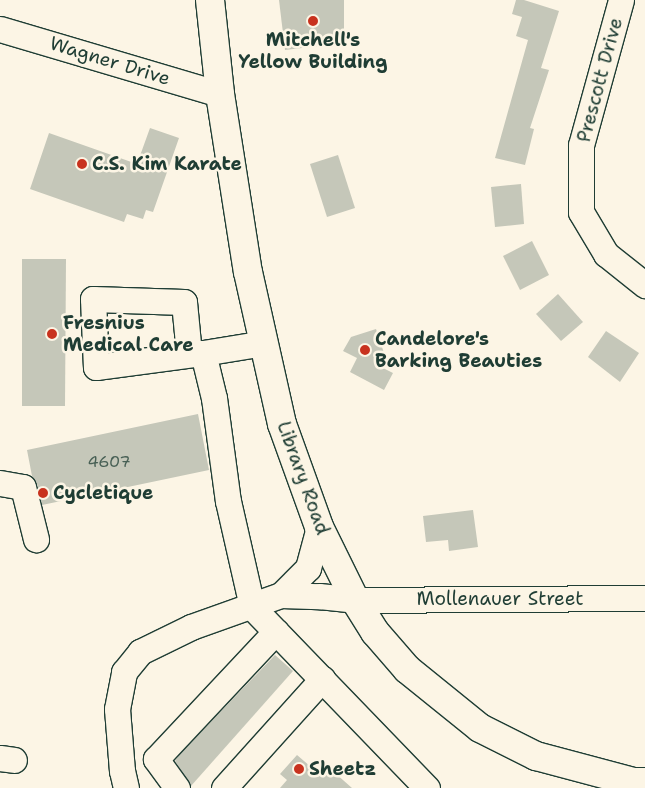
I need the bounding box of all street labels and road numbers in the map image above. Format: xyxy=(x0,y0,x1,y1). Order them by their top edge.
street label: Prescott Drive xyxy=(572,15,628,145)
street label: Wagner Drive xyxy=(47,32,173,90)
street label: Library Road xyxy=(272,418,334,538)
street label: Mollenauer Street xyxy=(416,588,584,610)

